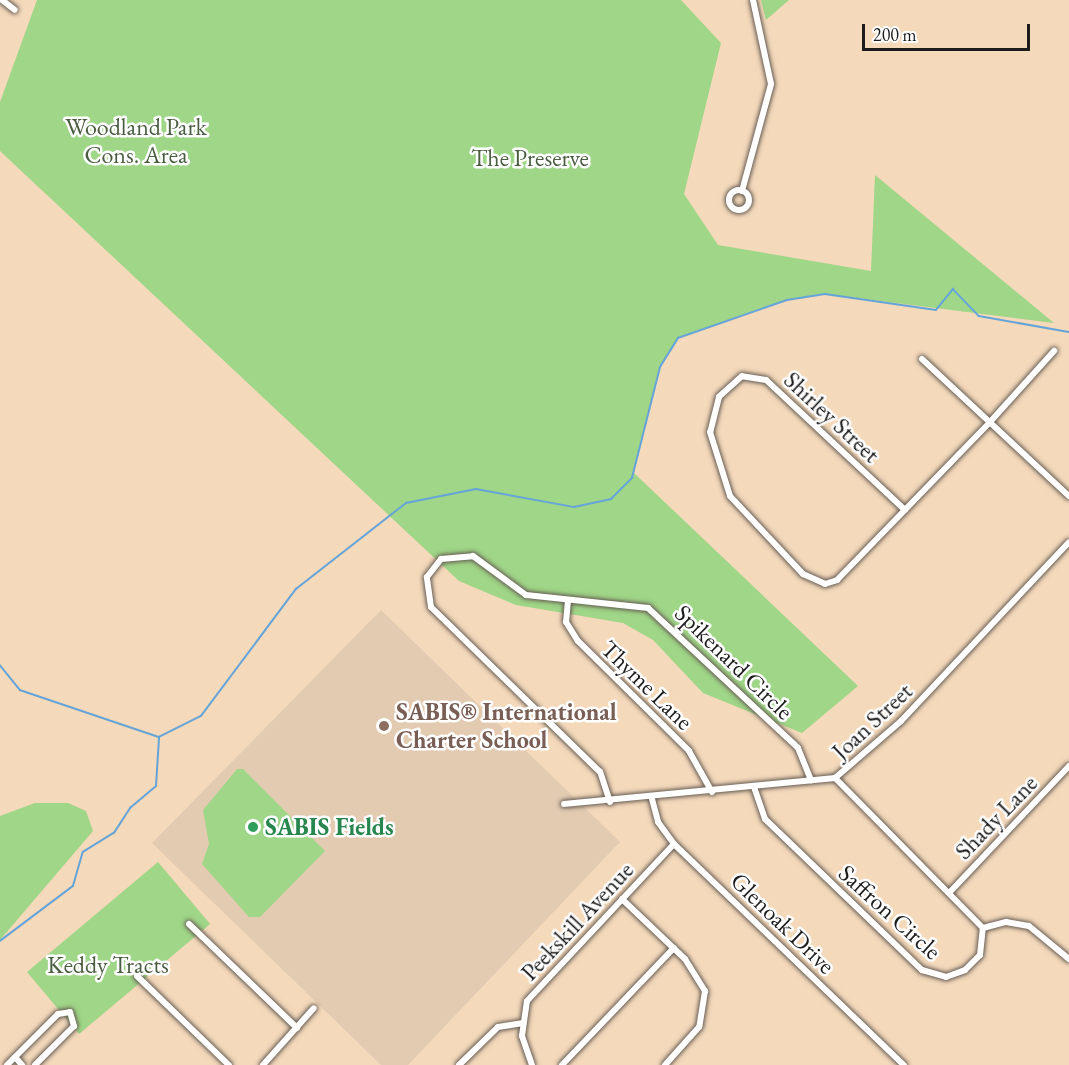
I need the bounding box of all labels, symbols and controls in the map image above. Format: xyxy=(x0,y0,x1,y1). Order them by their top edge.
scale bar xyxy=(865,12,1033,50)
text: 200 m xyxy=(873,23,917,46)
park label: Woodland Park Cons. Area xyxy=(65,113,207,169)
park label: The Preserve xyxy=(471,144,589,172)
street label: Shirley Street xyxy=(778,365,886,469)
street label: Spikenard Circle xyxy=(669,598,799,726)
street label: Thyme Lane xyxy=(595,634,699,736)
street label: Joan Street xyxy=(826,677,918,765)
place label: SABIS® International Charter School xyxy=(396,698,617,754)
marker: SABIS® International Charter School xyxy=(377,719,391,733)
street label: Shady Lane xyxy=(949,769,1043,865)
place label: SABIS Fields xyxy=(265,813,394,841)
marker: SABIS Fields xyxy=(246,820,260,834)
street label: Peekskill Avenue xyxy=(515,856,639,986)
street label: Saffron Circle xyxy=(833,859,947,965)
street label: Glenoak Drive xyxy=(725,866,841,980)
park label: Keddy Tracts xyxy=(47,951,169,979)

